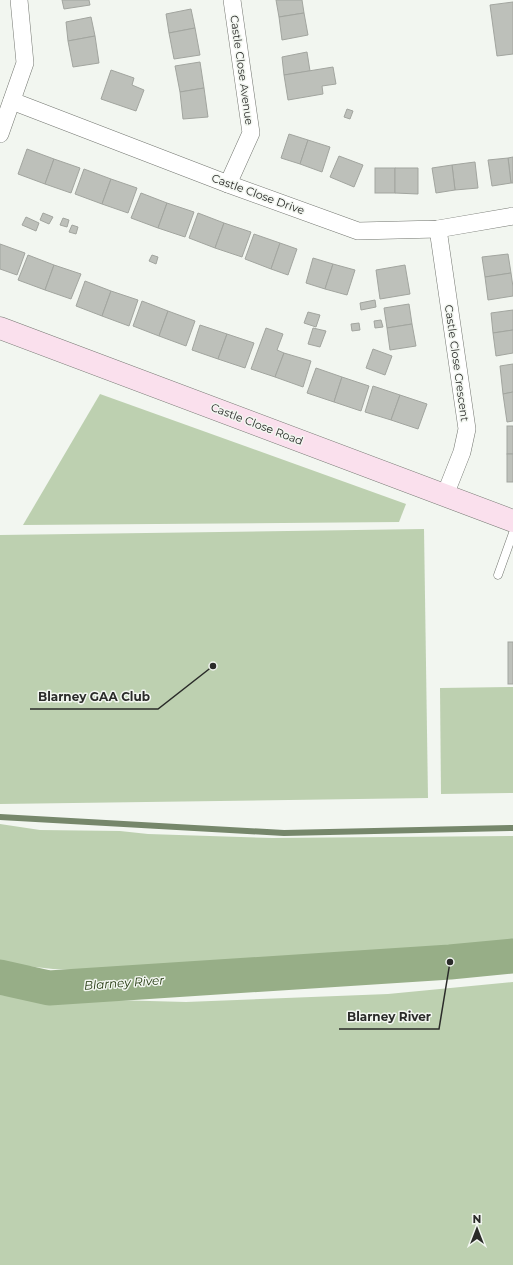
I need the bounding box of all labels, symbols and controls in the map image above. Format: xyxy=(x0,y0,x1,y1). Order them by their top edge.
street label: Castle Close Avenue xyxy=(227,14,257,126)
street label: Castle Close Drive xyxy=(210,171,307,217)
street label: Castle Close Crescent xyxy=(442,304,472,423)
street label: Castle Close Road xyxy=(209,400,305,448)
callout: Blarney GAA Club xyxy=(30,685,158,709)
text: Blarney GAA Club xyxy=(38,689,150,704)
water label: Blarney River xyxy=(83,972,165,993)
callout: Blarney River xyxy=(339,1005,439,1029)
text: Blarney River xyxy=(347,1009,431,1024)
north arrow xyxy=(457,1209,497,1249)
text: N xyxy=(473,1212,481,1226)

